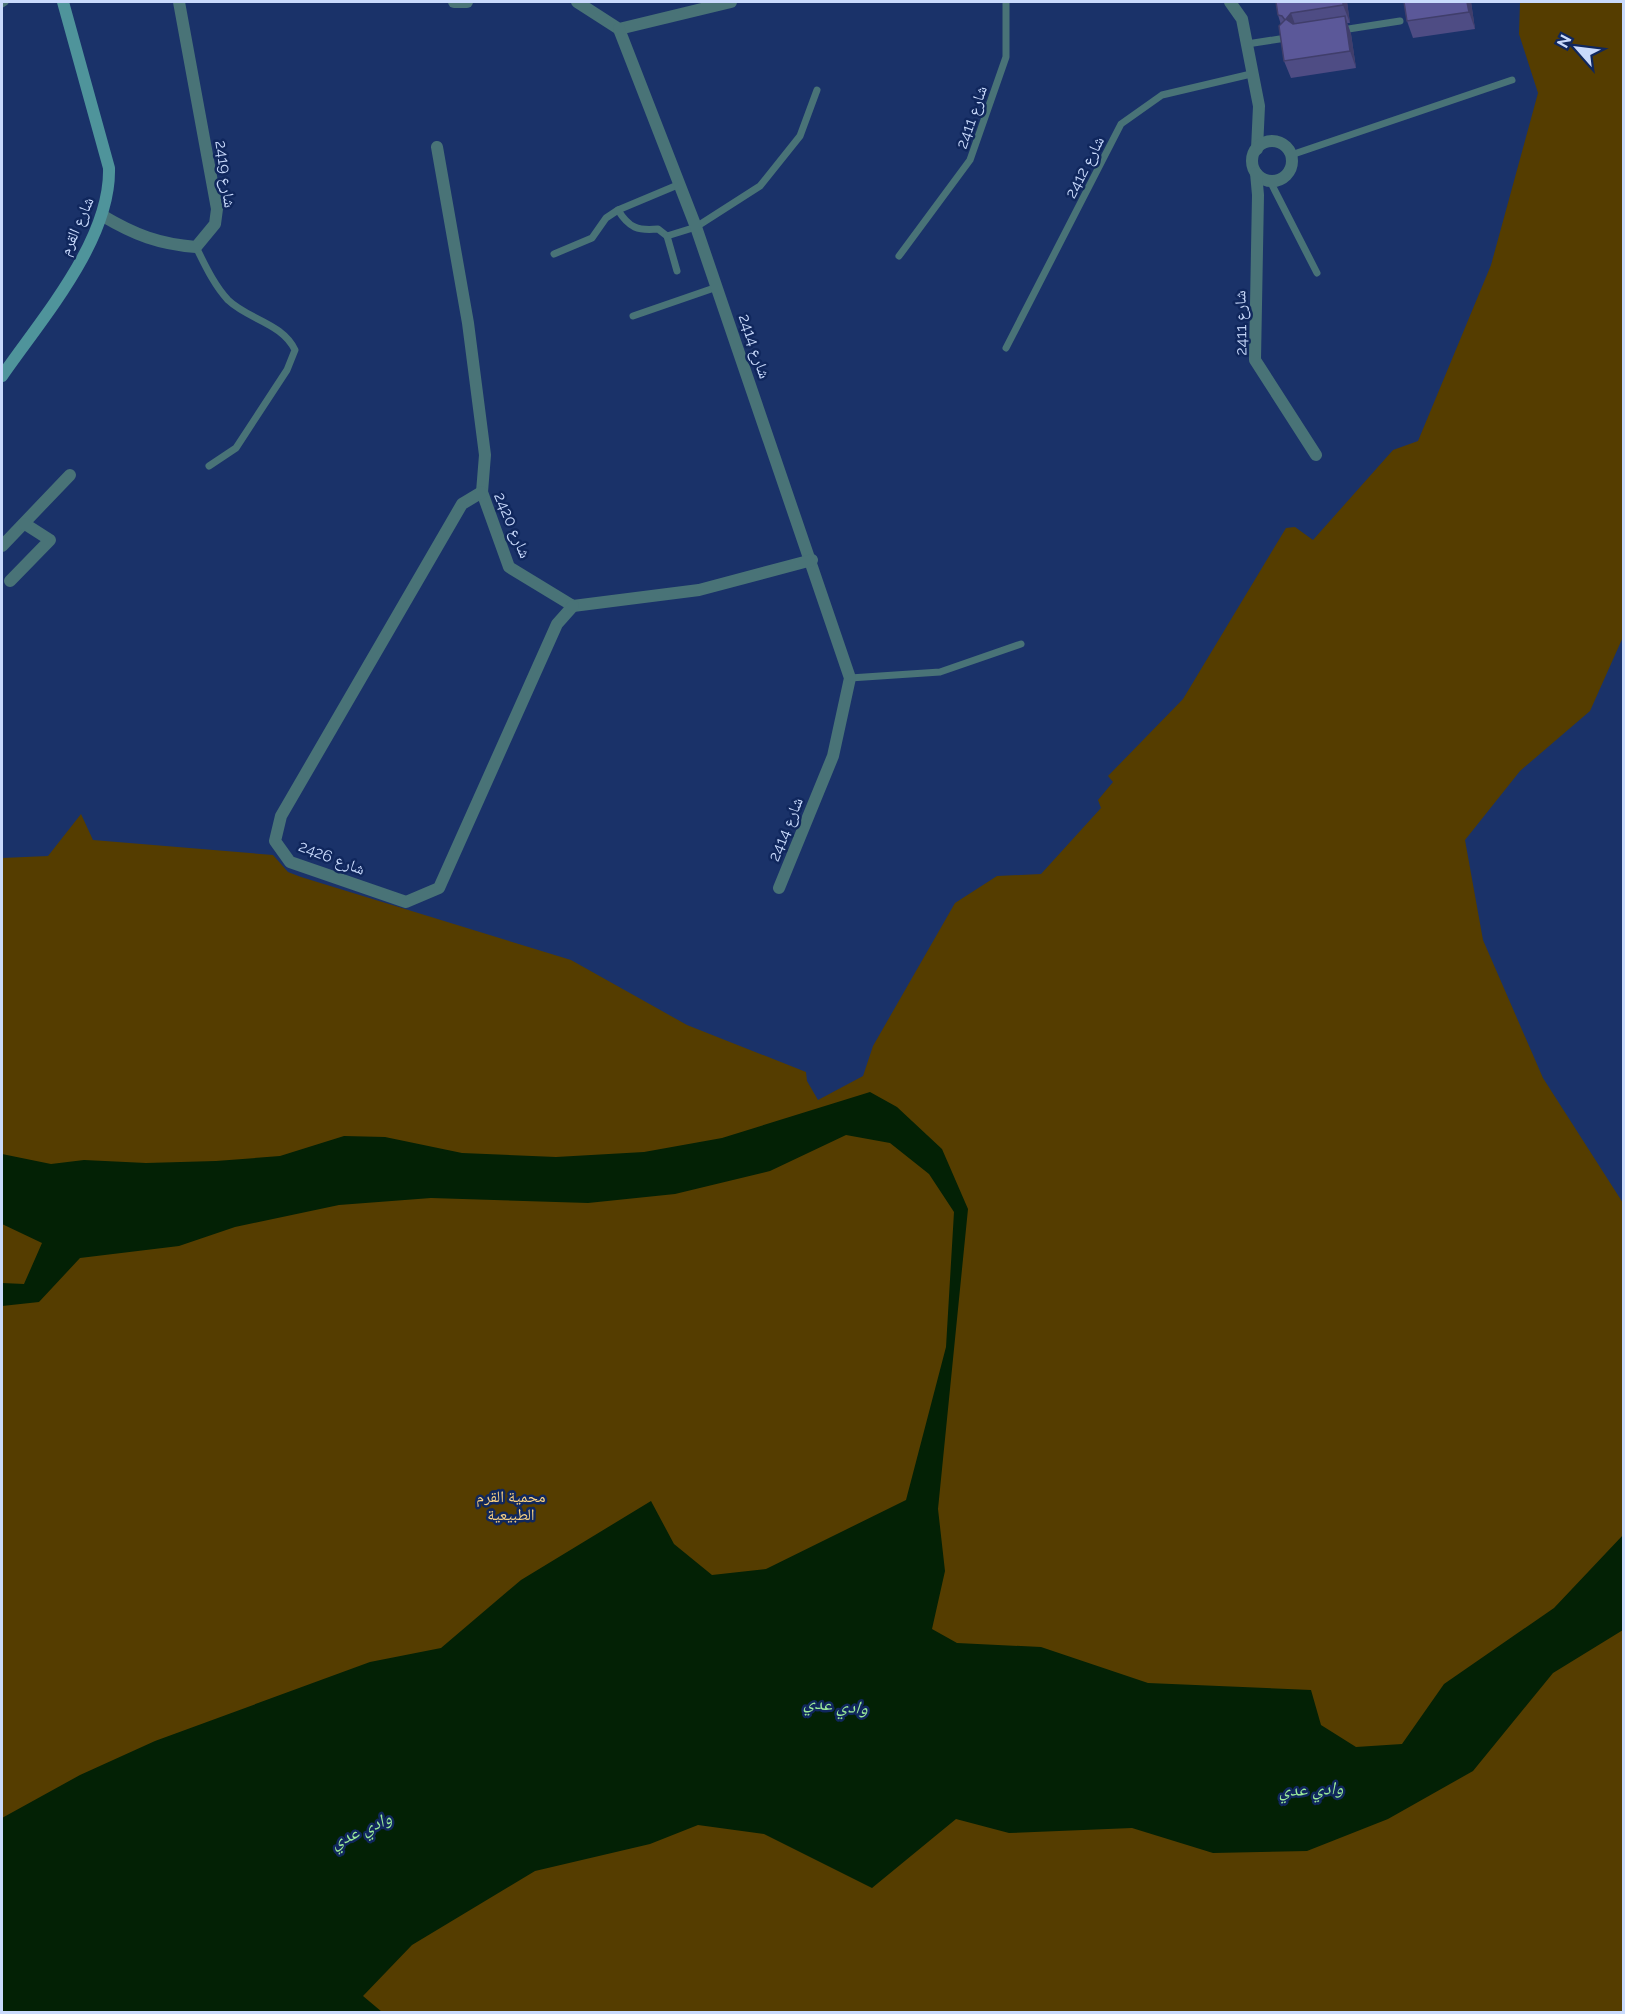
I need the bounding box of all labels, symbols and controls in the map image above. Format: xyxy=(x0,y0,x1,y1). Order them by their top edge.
north arrow xyxy=(1547,18,1607,78)
text: N xyxy=(1553,31,1575,51)
street label: 2411 شارع xyxy=(952,83,992,151)
street label: 2412 شارع xyxy=(1061,133,1109,202)
street label: 2419 شارع xyxy=(210,139,240,209)
street label: شارع القرم xyxy=(55,194,99,259)
street label: شارع 2411 xyxy=(1230,290,1252,356)
street label: 2414 شارع xyxy=(734,311,774,381)
street label: 2420 شارع xyxy=(489,489,535,561)
street label: 2414 شارع xyxy=(764,794,808,864)
street label: 2426 شارع xyxy=(296,836,368,880)
park label: محمية القرم الطبيعية xyxy=(476,1487,546,1524)
water label: وادي عدي xyxy=(802,1691,870,1723)
water label: وادي عدي xyxy=(1278,1777,1344,1805)
water label: وادي عدي xyxy=(327,1807,397,1856)

